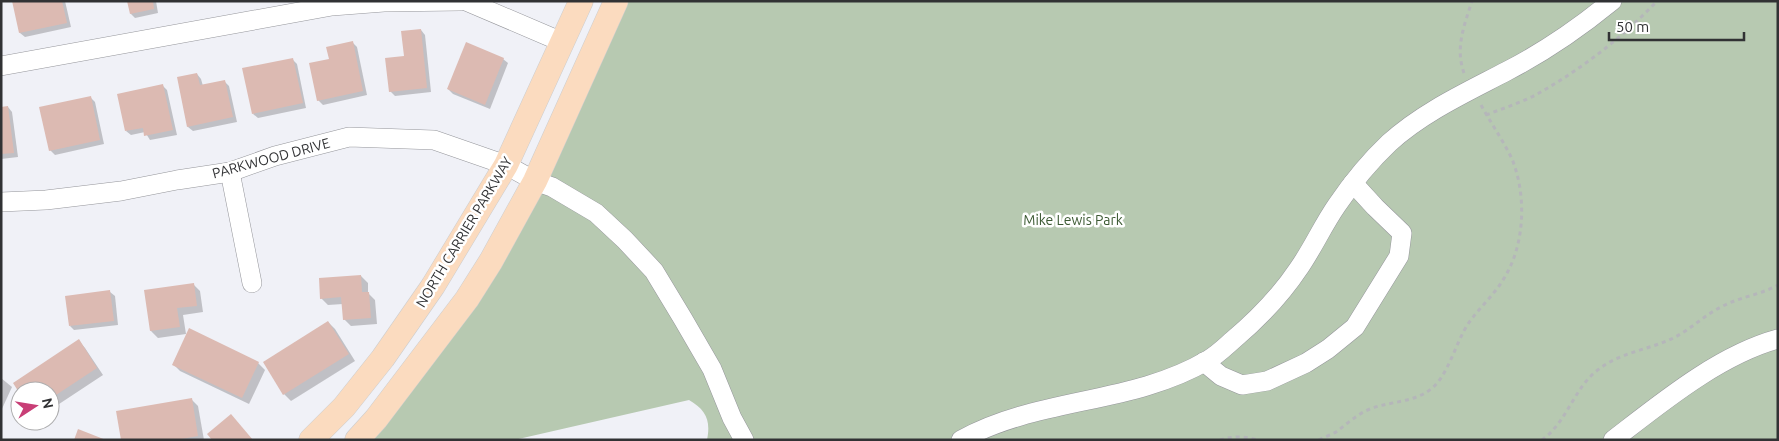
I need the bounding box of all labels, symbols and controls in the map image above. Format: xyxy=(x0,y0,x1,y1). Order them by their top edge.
scale bar xyxy=(1609,10,1744,42)
text: 50 m xyxy=(1616,18,1649,35)
street label: PARKWOOD DRIVE xyxy=(210,135,332,181)
street label: NORTH CARRIER PARKWAY xyxy=(413,154,515,310)
park label: Mike Lewis Park xyxy=(1023,212,1123,228)
north arrow xyxy=(10,381,60,431)
text: N xyxy=(39,397,57,410)

